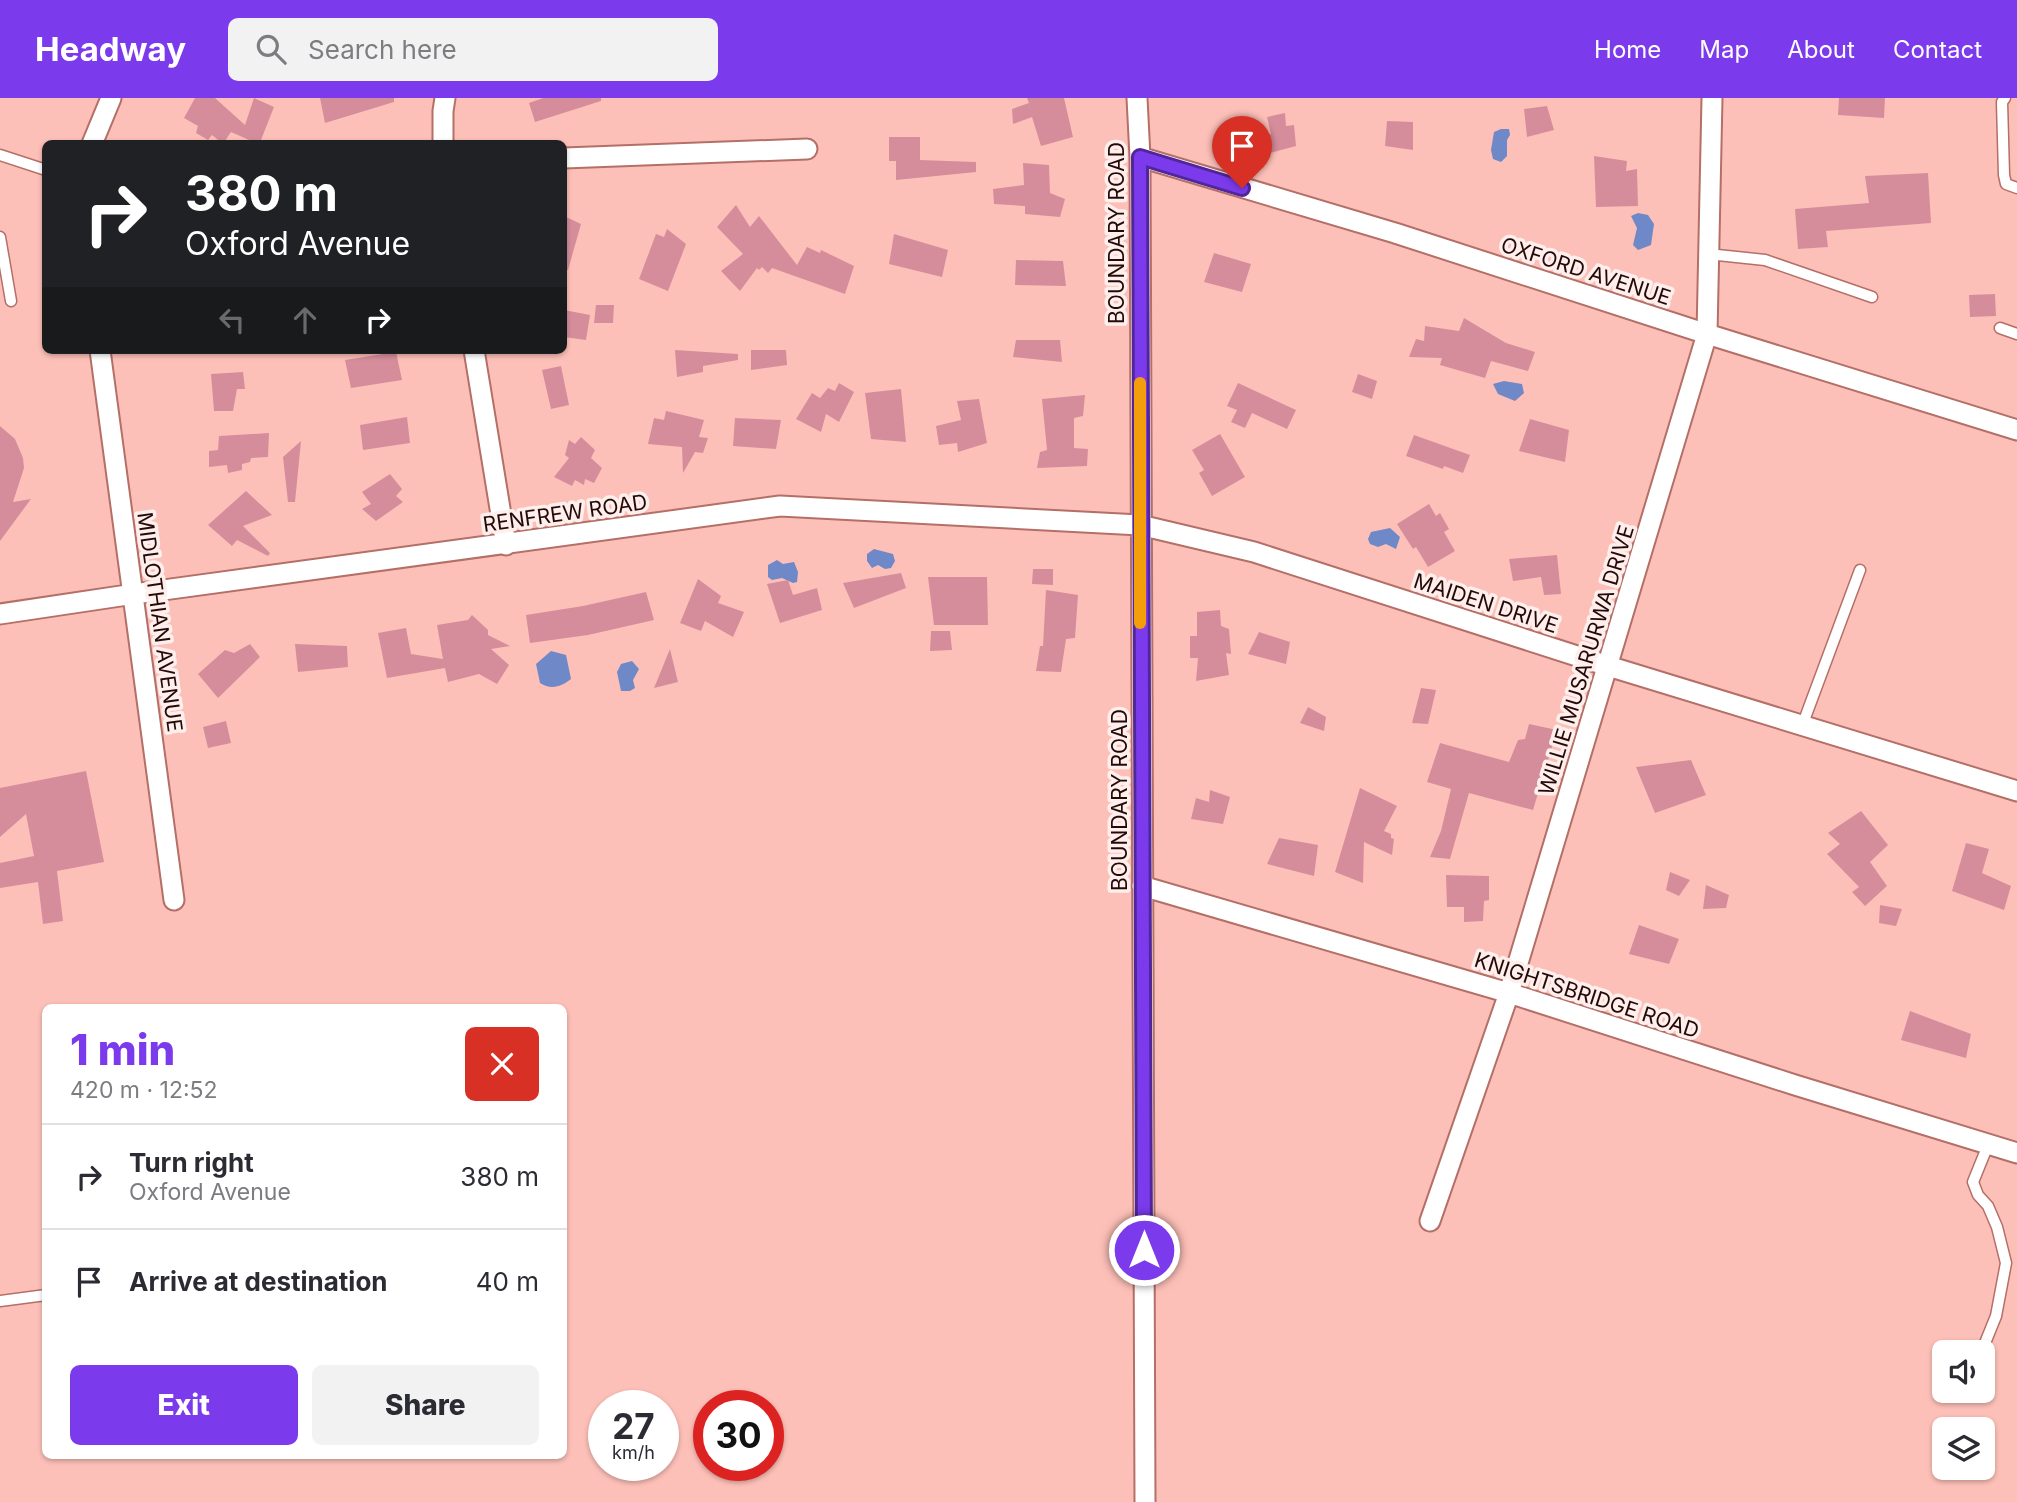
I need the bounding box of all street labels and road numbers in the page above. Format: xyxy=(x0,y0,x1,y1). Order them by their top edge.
street label: BOUNDARY ROAD xyxy=(1104,142,1129,324)
street label: OXFORD AVENUE xyxy=(1498,232,1674,310)
street label: RENFREW ROAD xyxy=(481,489,649,537)
street label: MIDLOTHIAN AVENUE xyxy=(132,510,188,734)
street label: WILLIE MUSARURWA DRIVE xyxy=(1533,522,1639,798)
street label: MAIDEN DRIVE xyxy=(1411,568,1561,638)
street label: BOUNDARY ROAD xyxy=(1107,709,1132,891)
street label: KNIGHTSBRIDGE ROAD xyxy=(1472,947,1702,1043)

